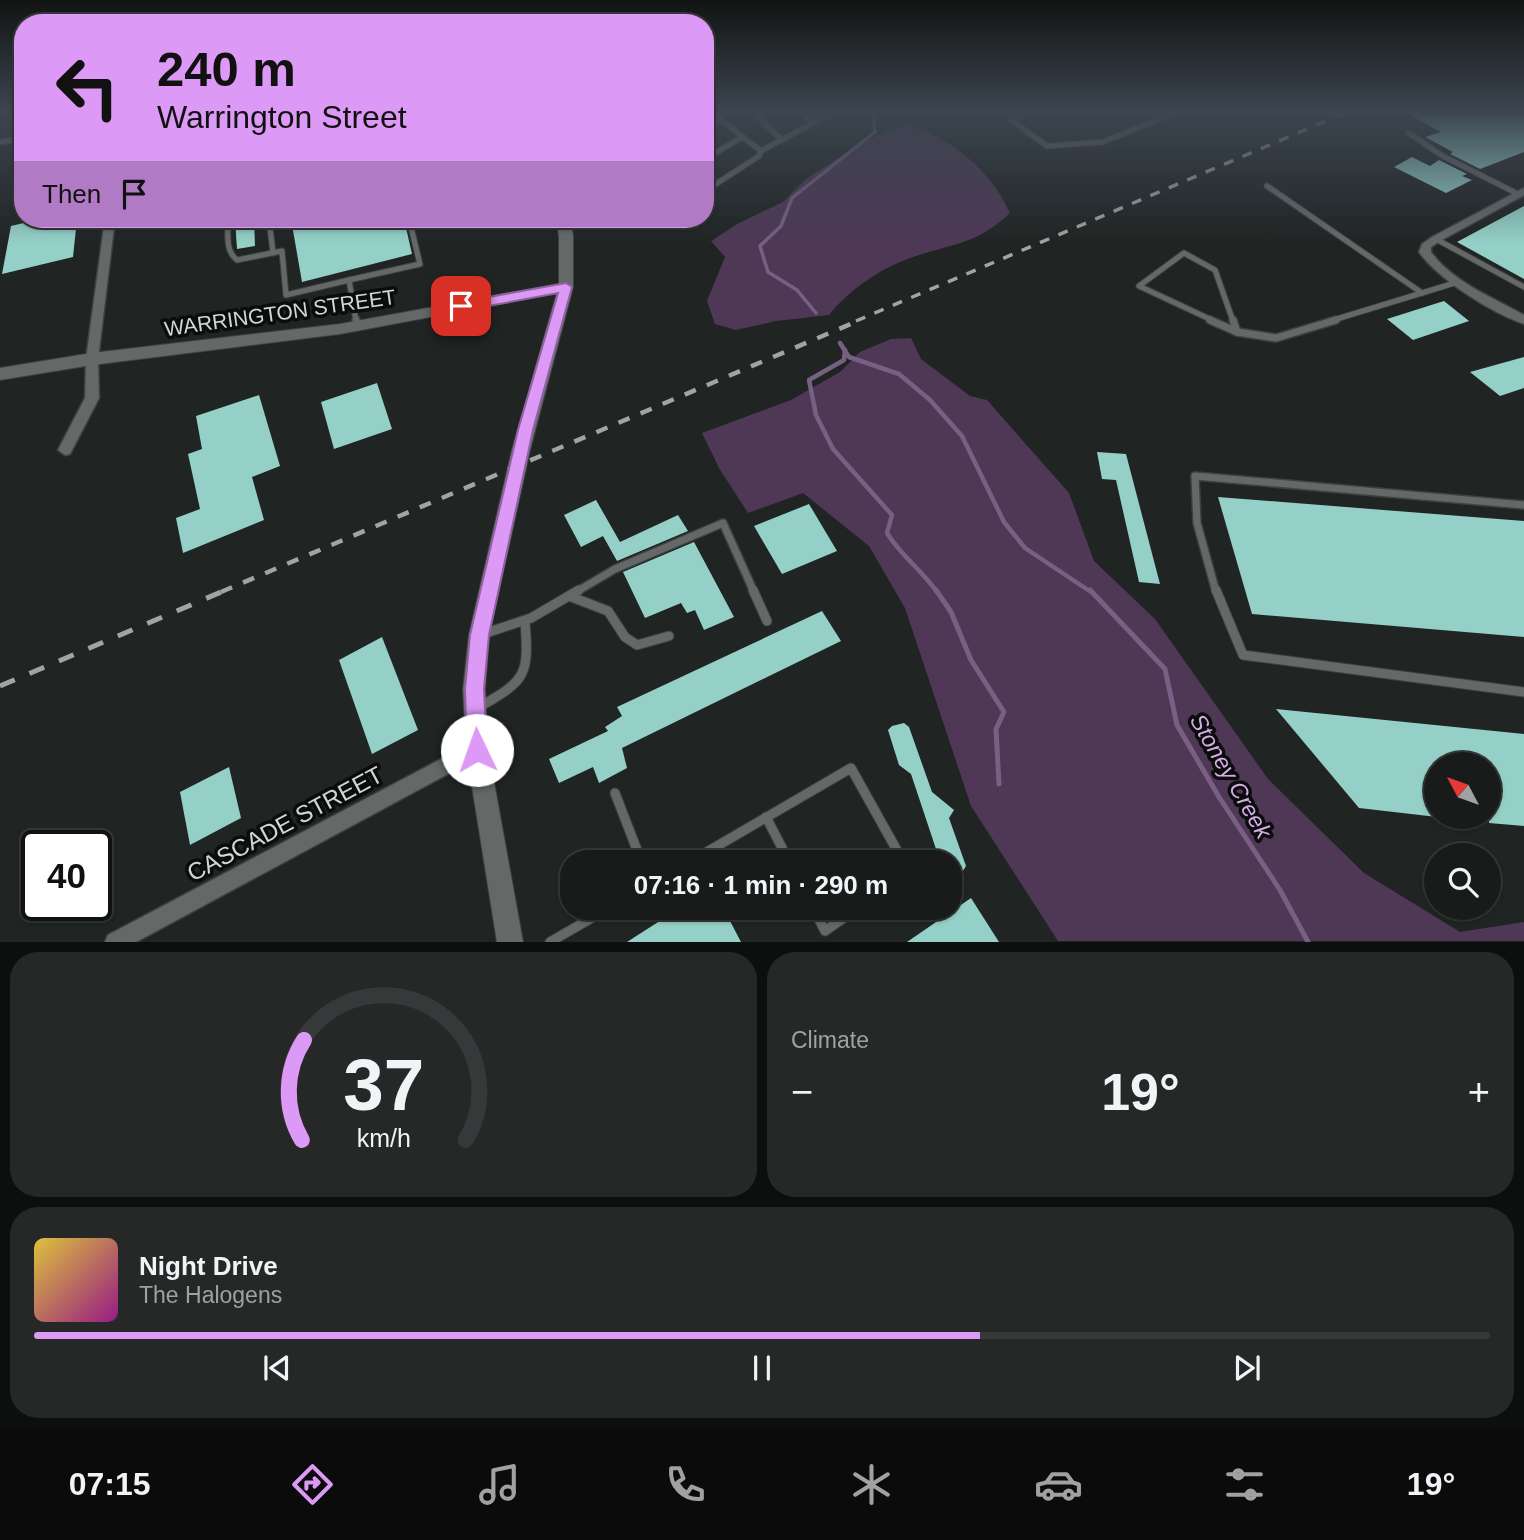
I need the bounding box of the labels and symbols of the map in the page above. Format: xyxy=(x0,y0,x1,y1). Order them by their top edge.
pin xyxy=(431,276,491,336)
street label: WARRINGTON STREET xyxy=(163,285,397,340)
water label: Stoney Creek xyxy=(1185,709,1278,844)
position arrow xyxy=(440,713,514,787)
north arrow xyxy=(1424,752,1502,830)
street label: CASCADE STREET xyxy=(182,760,387,887)
speed limit sign: 40 xyxy=(21,830,112,921)

